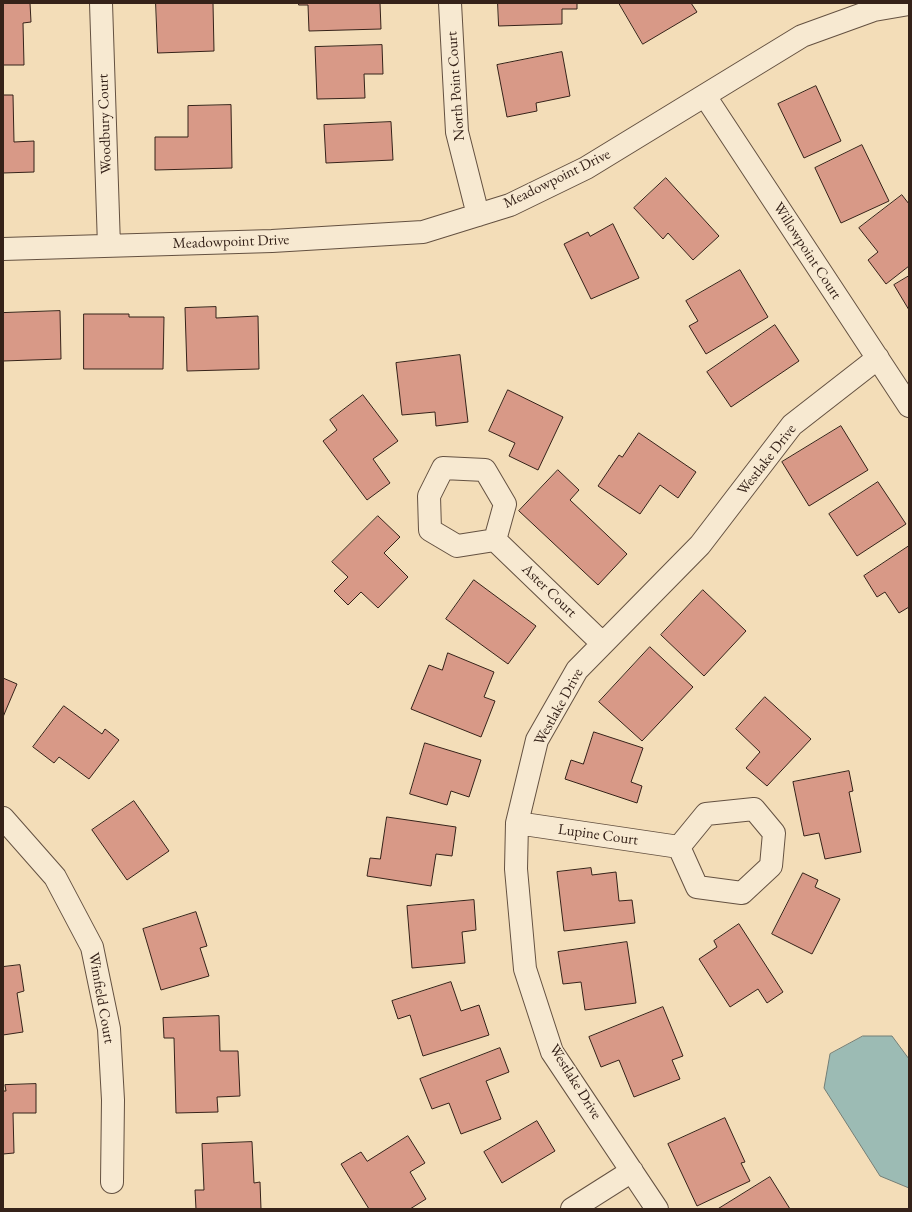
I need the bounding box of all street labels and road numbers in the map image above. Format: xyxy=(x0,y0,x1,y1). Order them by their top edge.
street label: North Point Court xyxy=(443,31,469,141)
street label: Woodbury Court xyxy=(94,73,116,175)
street label: Meadowpoint Drive xyxy=(501,145,613,213)
street label: Willowpoint Court xyxy=(769,199,845,303)
street label: Meadowpoint Drive xyxy=(172,231,290,253)
street label: Westlake Drive xyxy=(734,421,800,499)
street label: Aster Court xyxy=(518,560,580,622)
street label: Westlake Drive xyxy=(530,665,588,749)
street label: Lupine Court xyxy=(557,820,639,850)
street label: Wimfield Court xyxy=(84,951,118,1045)
street label: Westlake Drive xyxy=(545,1041,605,1123)

